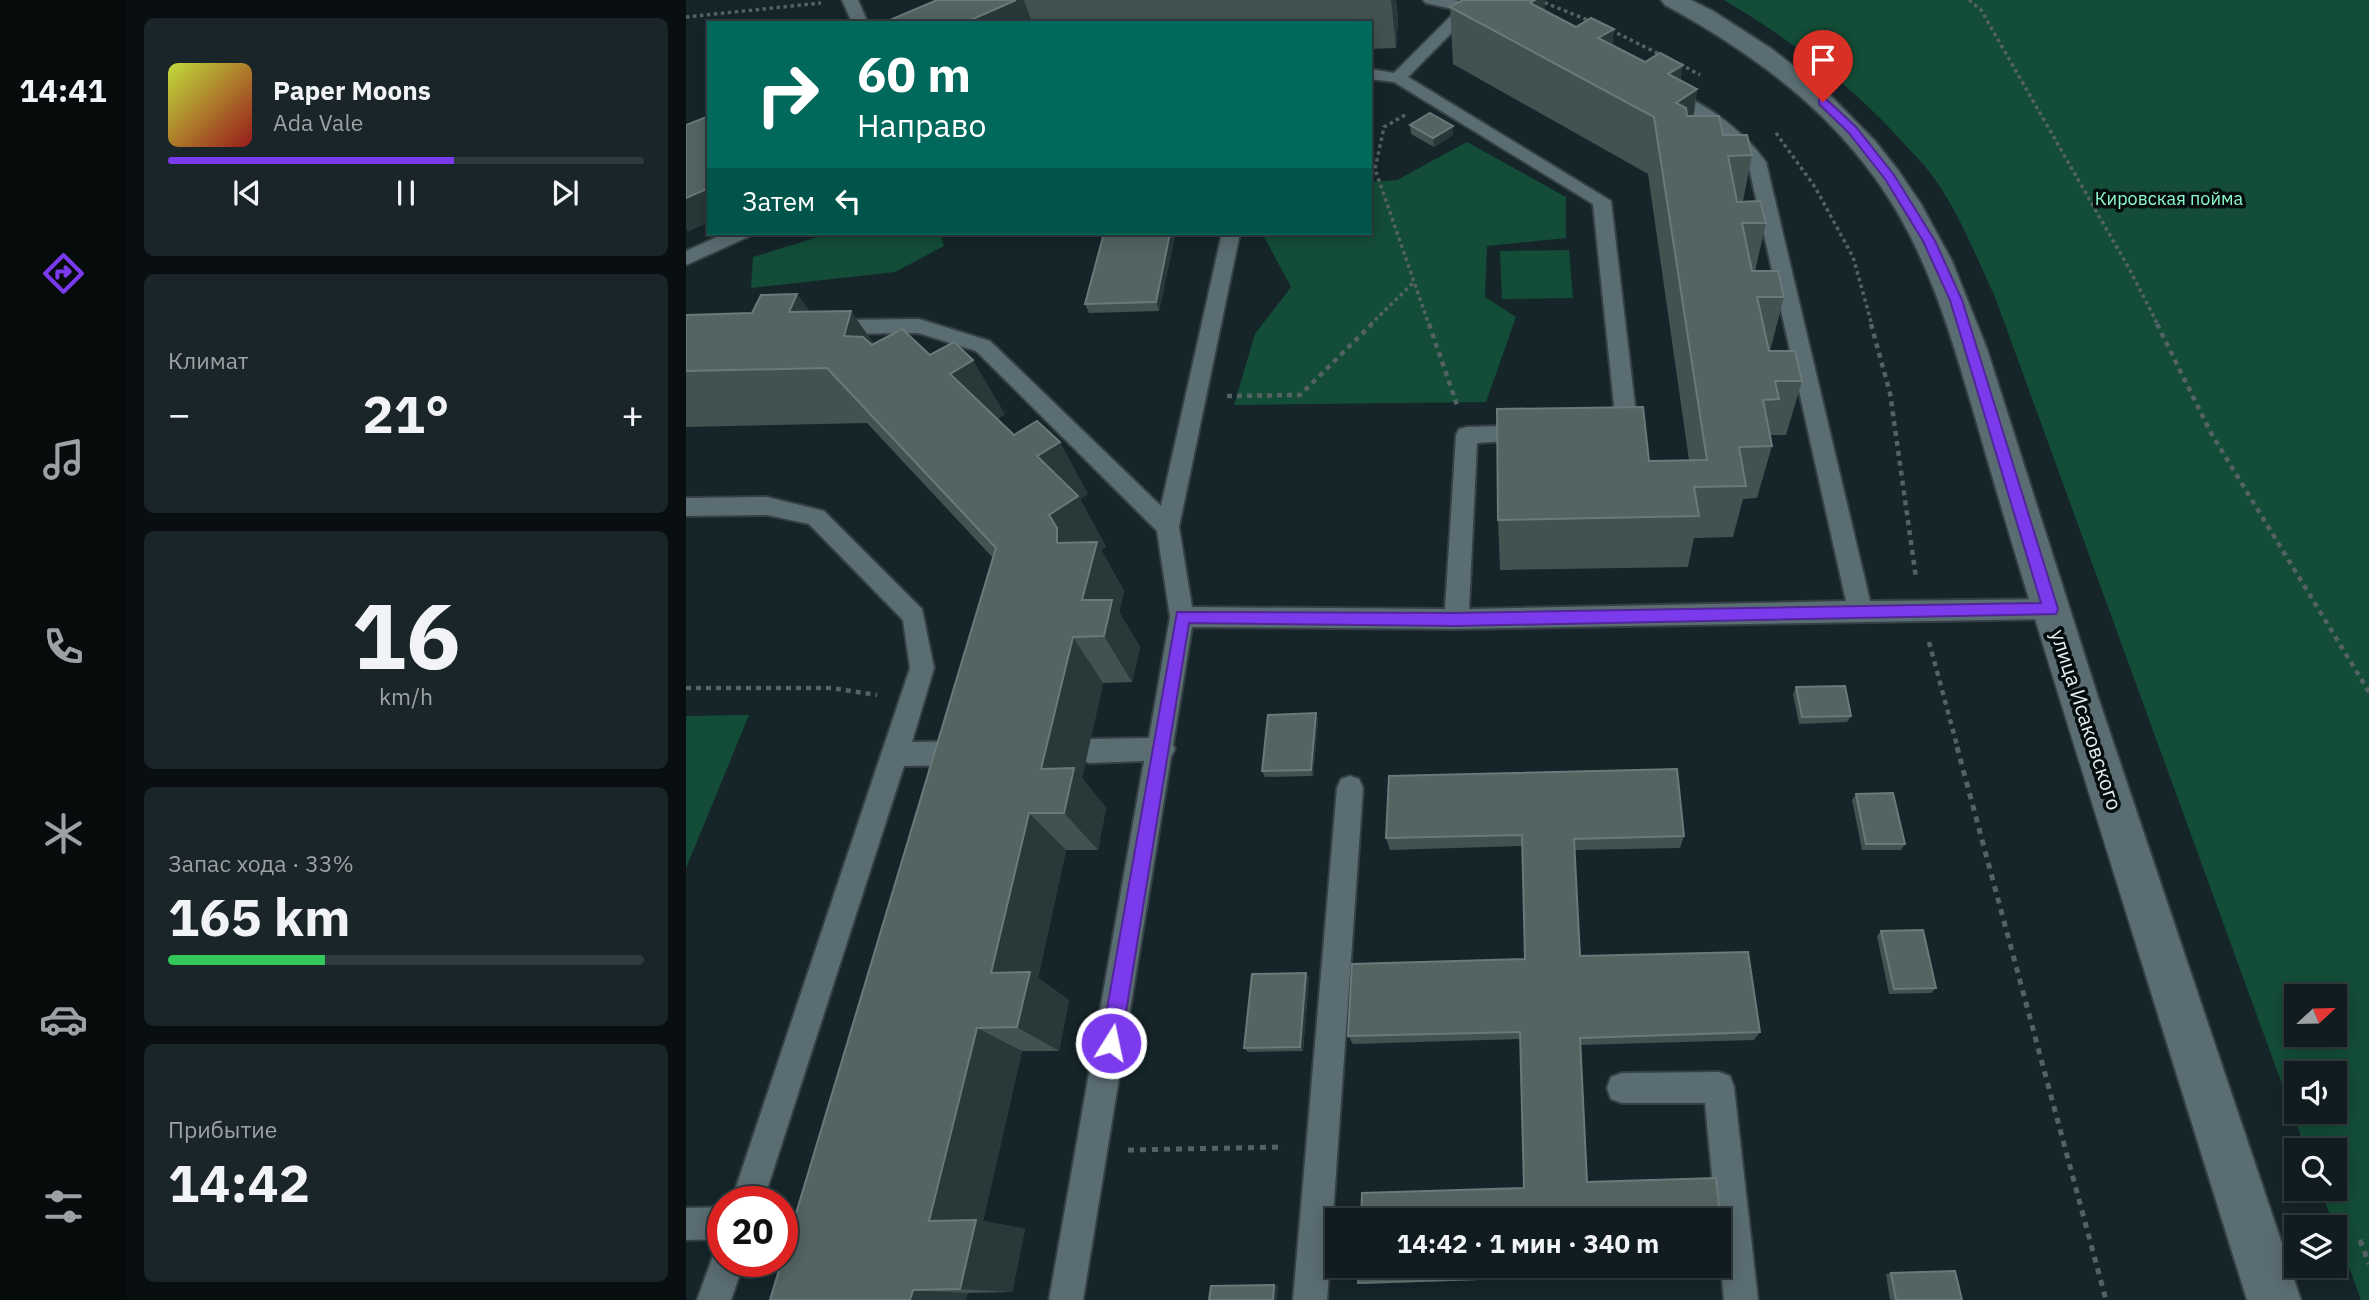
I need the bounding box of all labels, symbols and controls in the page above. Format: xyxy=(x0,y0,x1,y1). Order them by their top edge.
pin xyxy=(1793,30,1853,102)
icon: arrive xyxy=(1804,41,1842,79)
text: 60 m xyxy=(857,42,971,105)
icon: right xyxy=(742,49,833,140)
text: 14:41 xyxy=(19,69,107,111)
text: Paper Moons xyxy=(273,73,431,107)
text: Направо xyxy=(857,104,986,146)
text: Ada Vale xyxy=(273,107,363,137)
icon: previous xyxy=(228,174,266,212)
icon: pause xyxy=(387,174,425,212)
icon: next xyxy=(546,174,584,212)
icon: left xyxy=(829,182,867,220)
text: Затем xyxy=(742,184,815,218)
park label: Кировская пойма xyxy=(2095,187,2244,210)
icon: directions xyxy=(39,249,88,298)
text: Климат xyxy=(168,345,249,375)
text: 21° xyxy=(363,380,449,447)
text: − xyxy=(168,389,191,438)
text: + xyxy=(621,389,644,438)
icon: music xyxy=(39,435,88,484)
text: 16 xyxy=(351,576,461,694)
icon: phone xyxy=(39,622,88,671)
street label: улица Исаковского xyxy=(2045,626,2129,814)
text: km/h xyxy=(379,681,433,711)
icon: climate xyxy=(39,809,88,858)
text: Запас хода · 33% xyxy=(168,848,354,878)
text: 165 km xyxy=(168,883,350,950)
north arrow xyxy=(2284,984,2347,1046)
map controls xyxy=(2284,984,2347,1278)
icon: car xyxy=(39,995,88,1044)
position arrow xyxy=(1074,1006,1148,1080)
button: sound xyxy=(2284,1061,2347,1124)
text: Прибытие xyxy=(168,1114,277,1144)
button: search xyxy=(2284,1138,2347,1201)
text: 14:42 xyxy=(168,1149,310,1216)
icon: filters xyxy=(39,1182,88,1231)
speed limit sign: 20 xyxy=(707,1186,798,1277)
button: layers xyxy=(2284,1215,2347,1278)
text: 14:42 · 1 мин · 340 m xyxy=(1397,1226,1659,1260)

